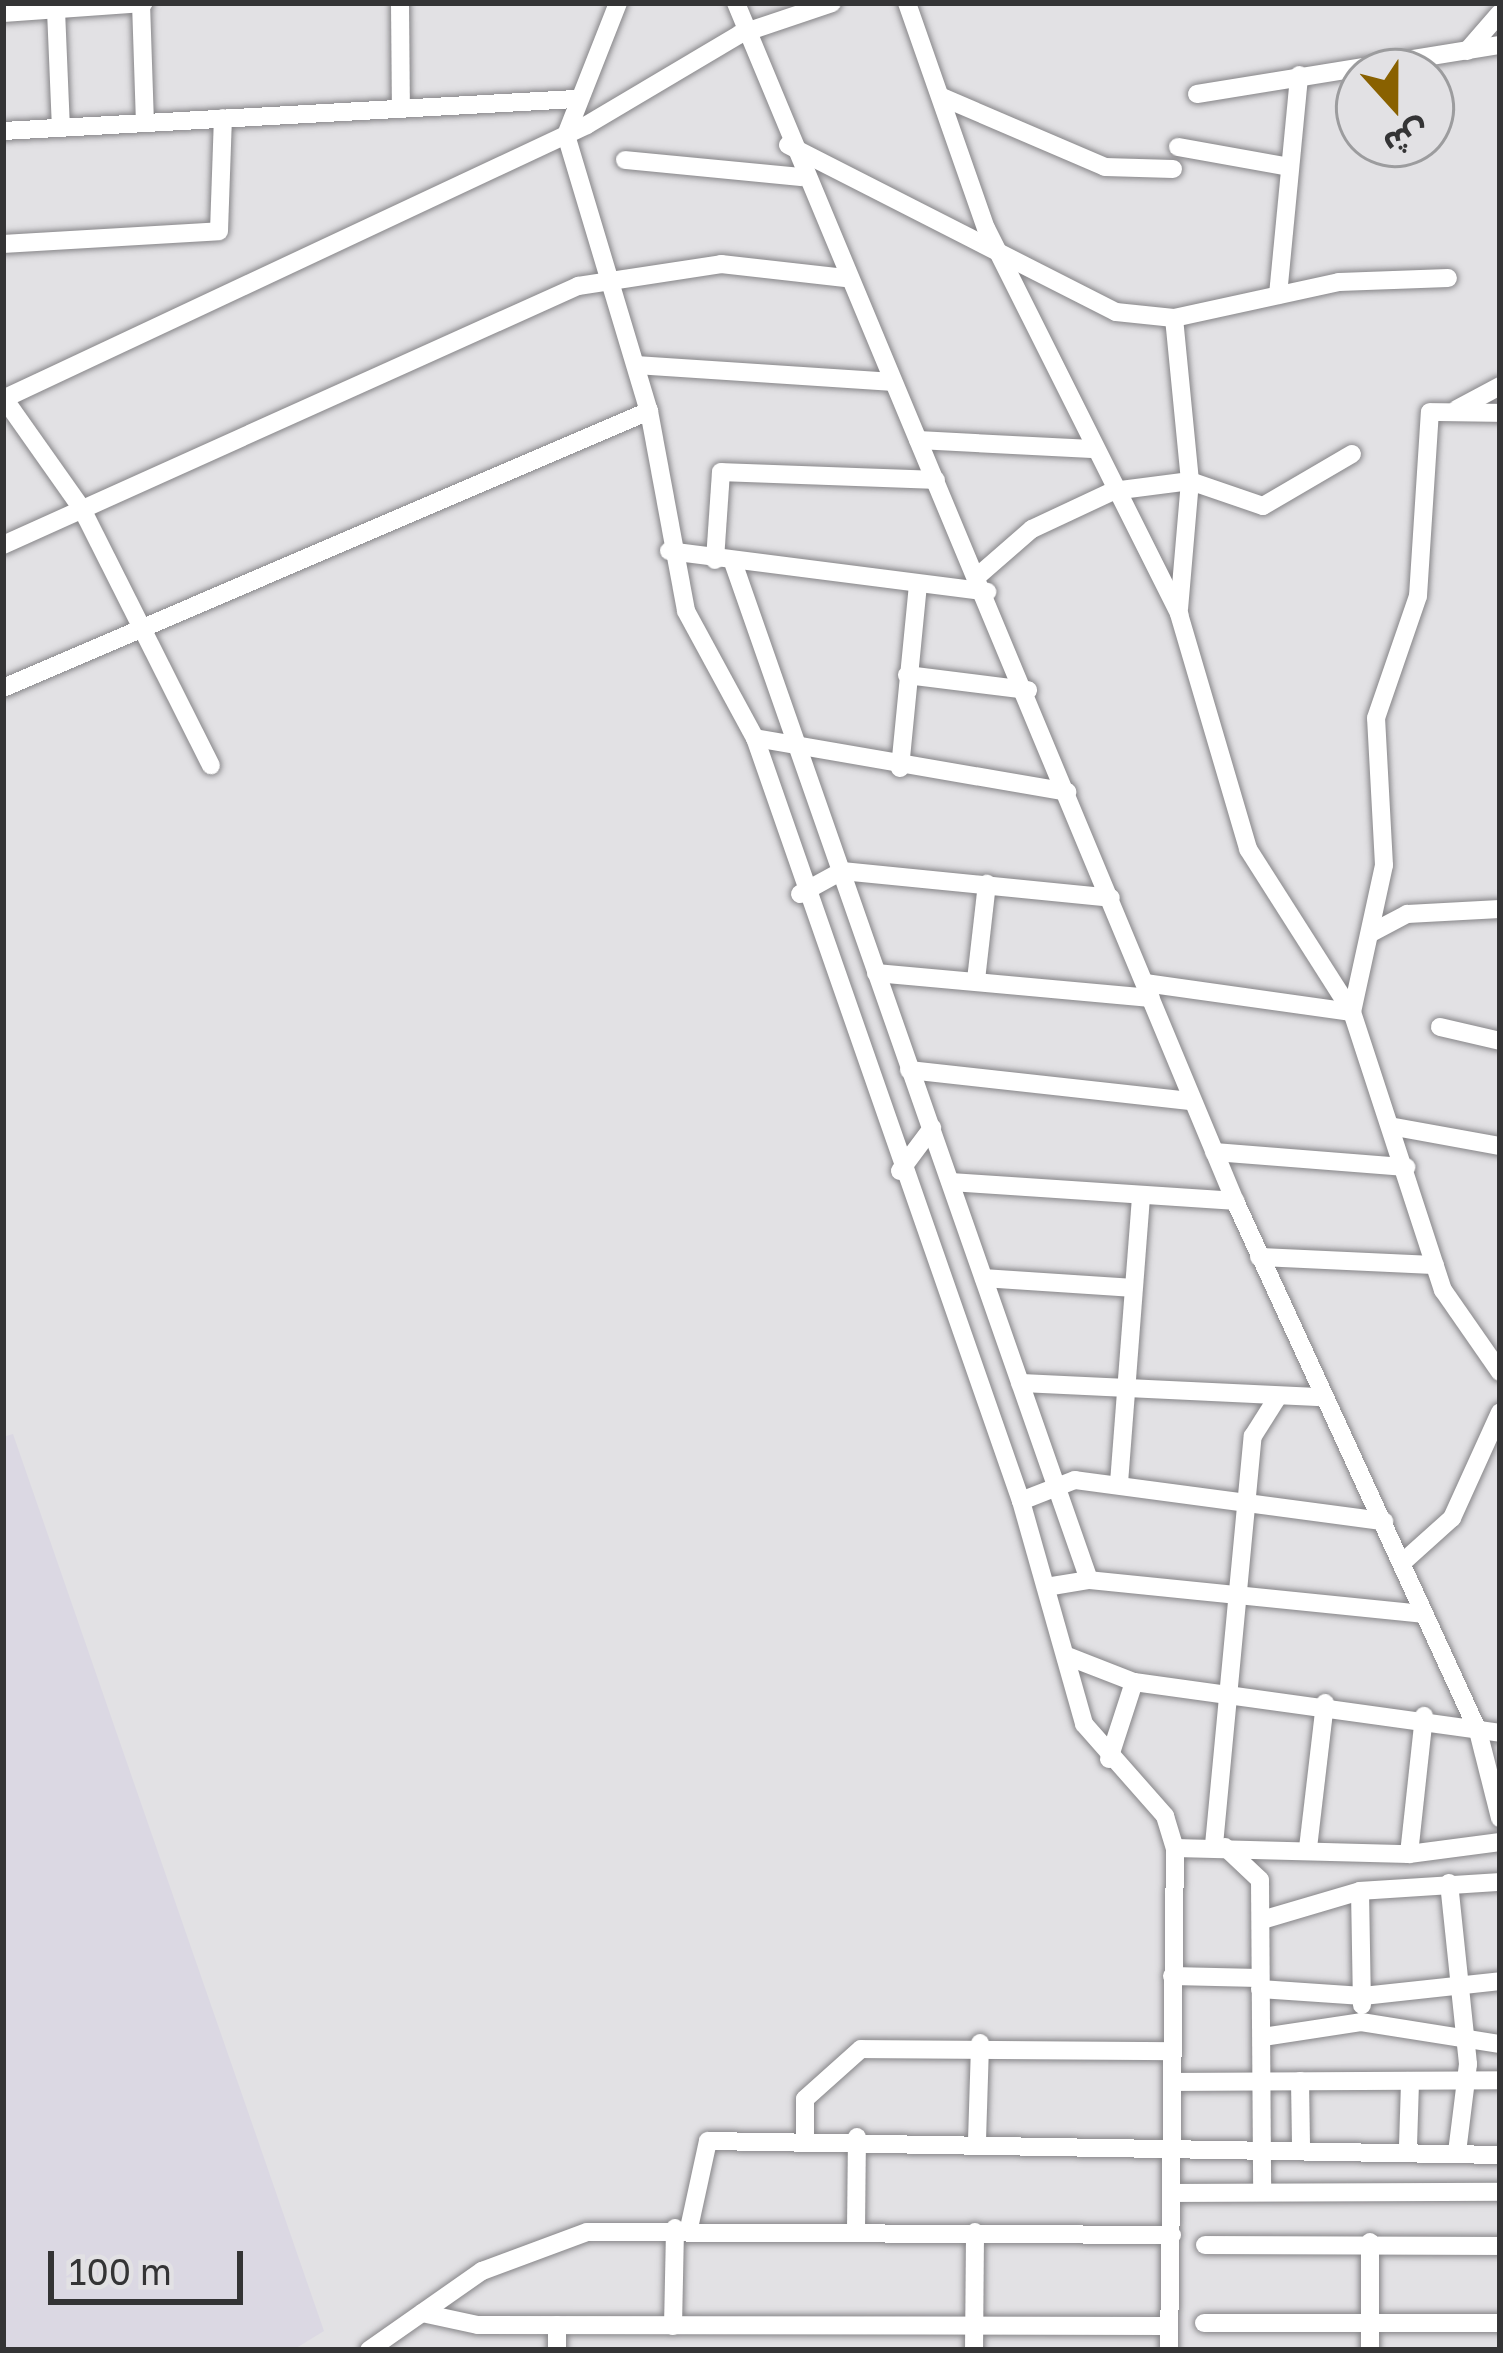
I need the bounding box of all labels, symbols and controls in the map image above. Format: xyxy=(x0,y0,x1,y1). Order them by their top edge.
north arrow xyxy=(1335,48,1455,168)
text: ش xyxy=(1379,113,1435,166)
scale bar xyxy=(54,2227,249,2301)
text: 100 m xyxy=(69,2250,172,2293)

